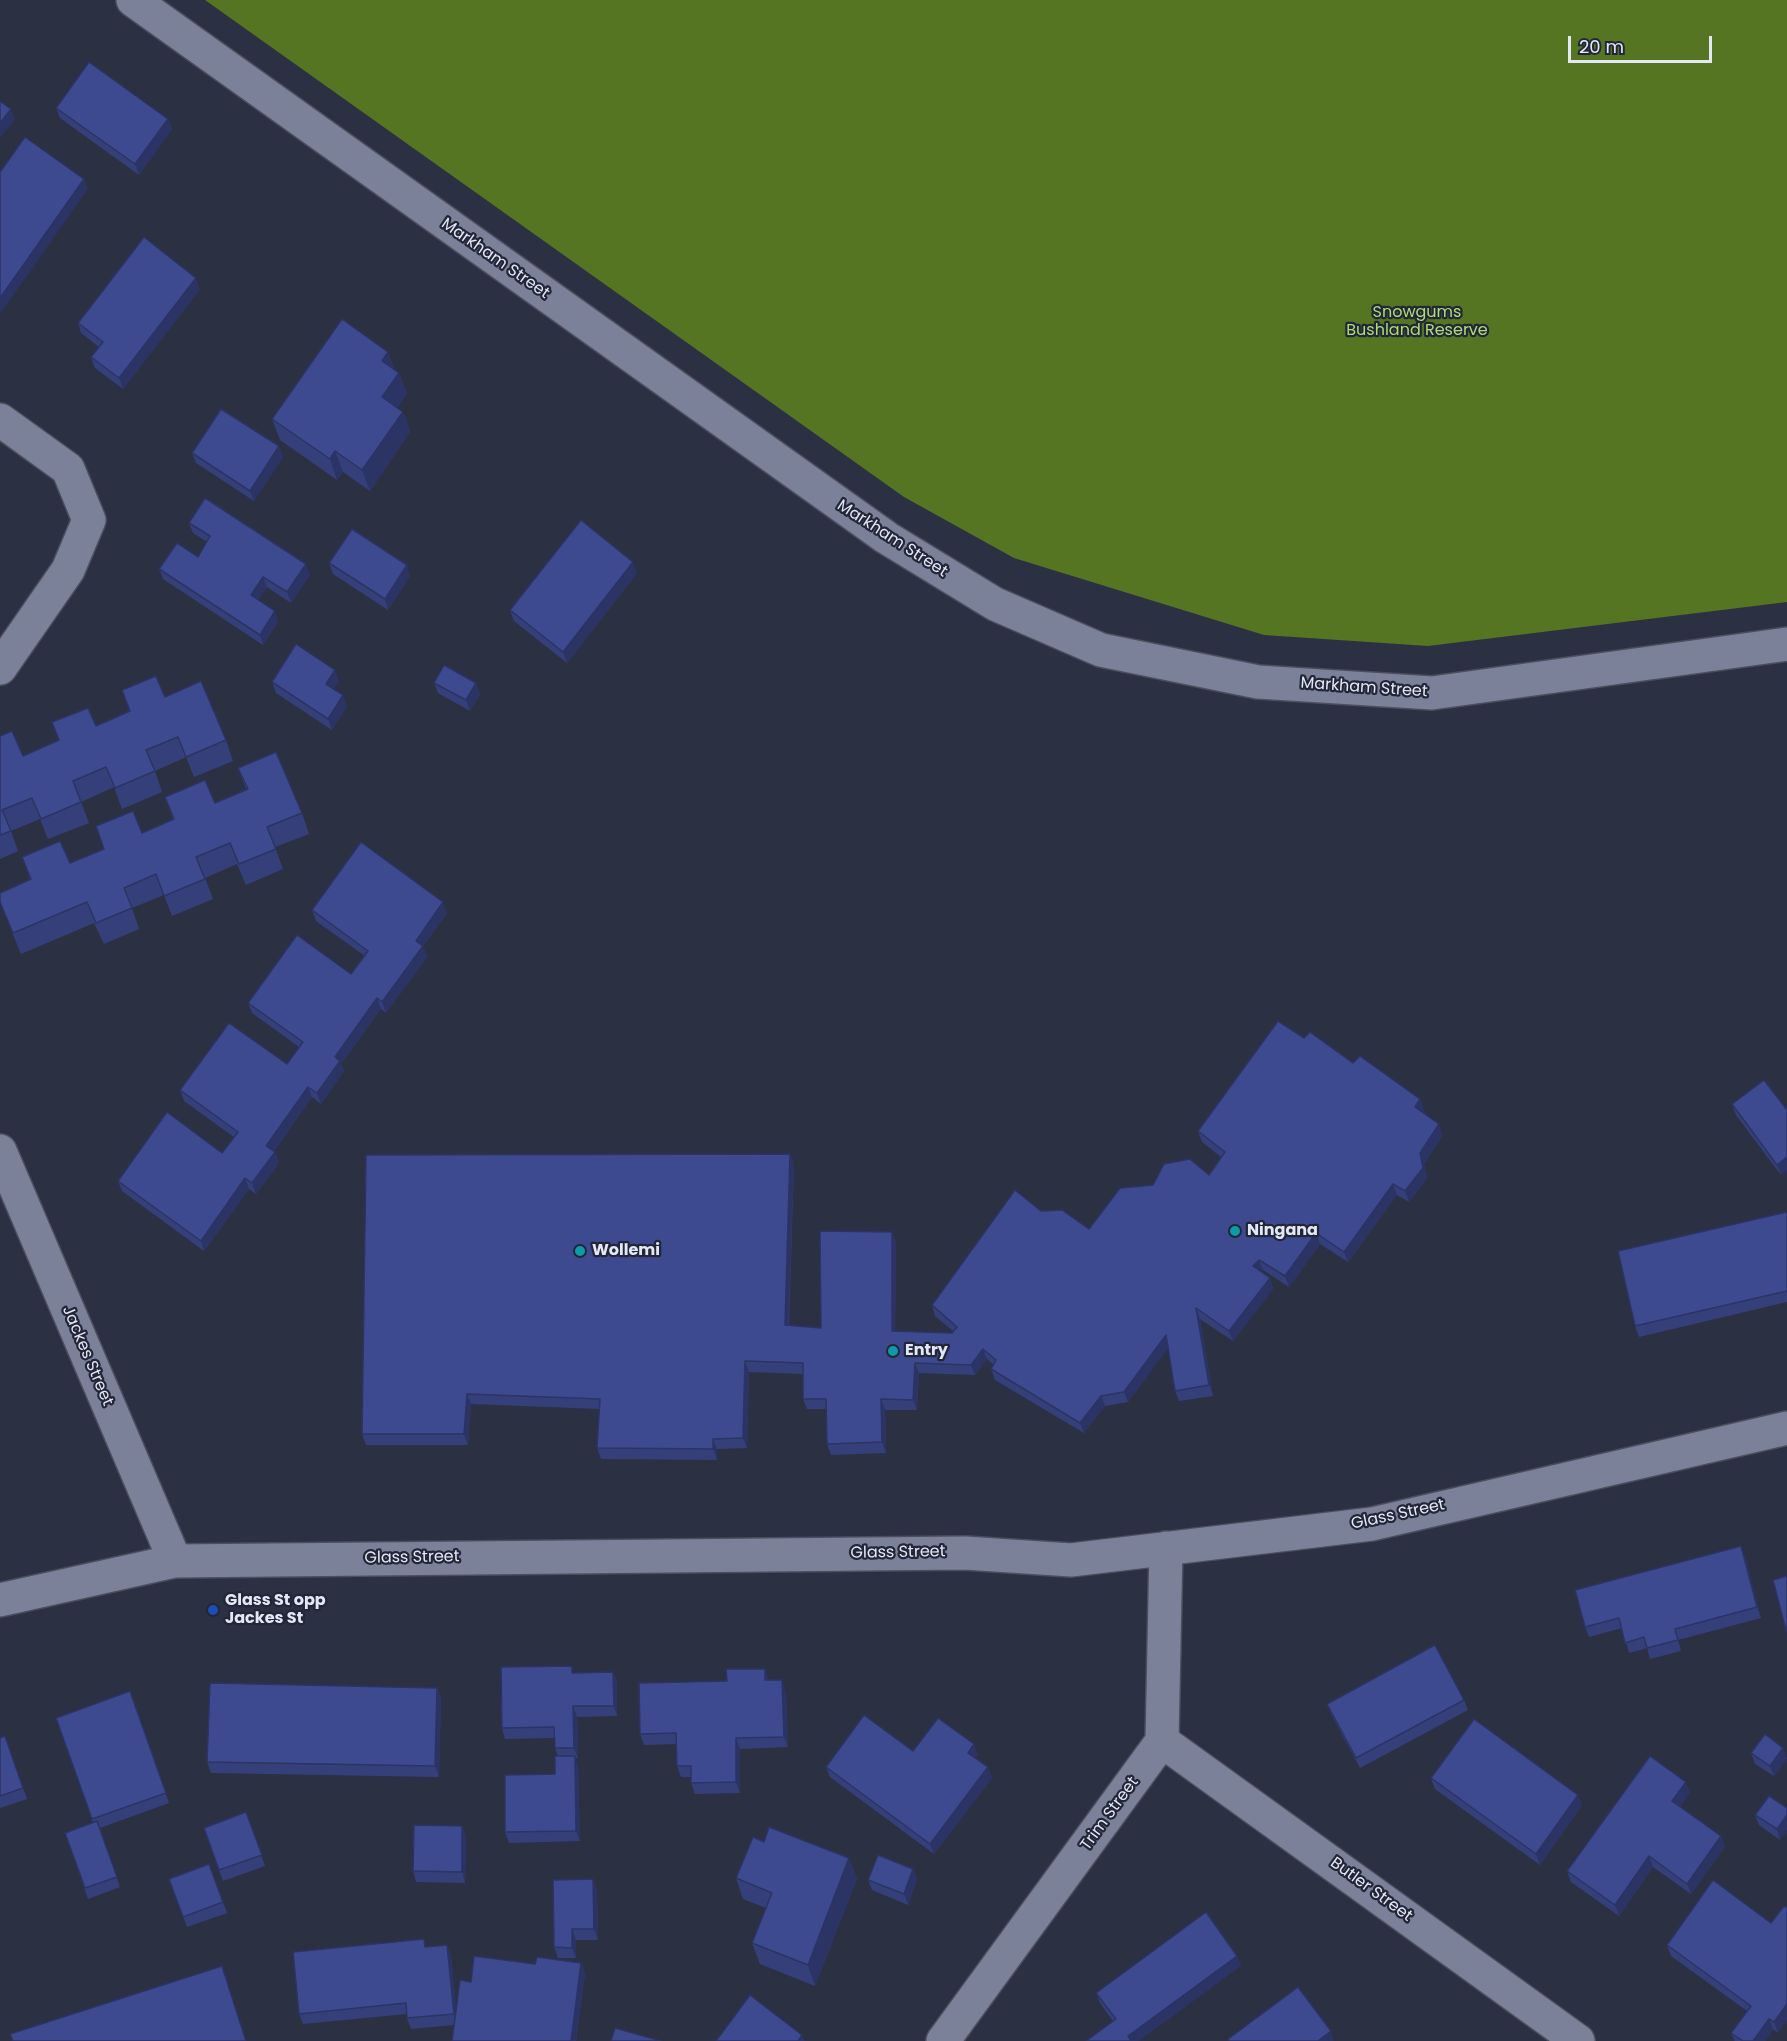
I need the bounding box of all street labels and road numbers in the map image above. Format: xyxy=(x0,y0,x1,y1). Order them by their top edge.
street label: Markham Street xyxy=(437,215,553,303)
street label: Markham Street xyxy=(833,496,951,582)
street label: Markham Street xyxy=(1300,674,1428,702)
street label: Jackes Street xyxy=(57,1303,117,1409)
street label: Glass Street xyxy=(1350,1496,1446,1534)
street label: Glass Street xyxy=(850,1543,946,1563)
street label: Glass Street xyxy=(364,1548,460,1568)
street label: Trim Street xyxy=(1077,1774,1143,1854)
street label: Butler Street xyxy=(1326,1854,1416,1926)

